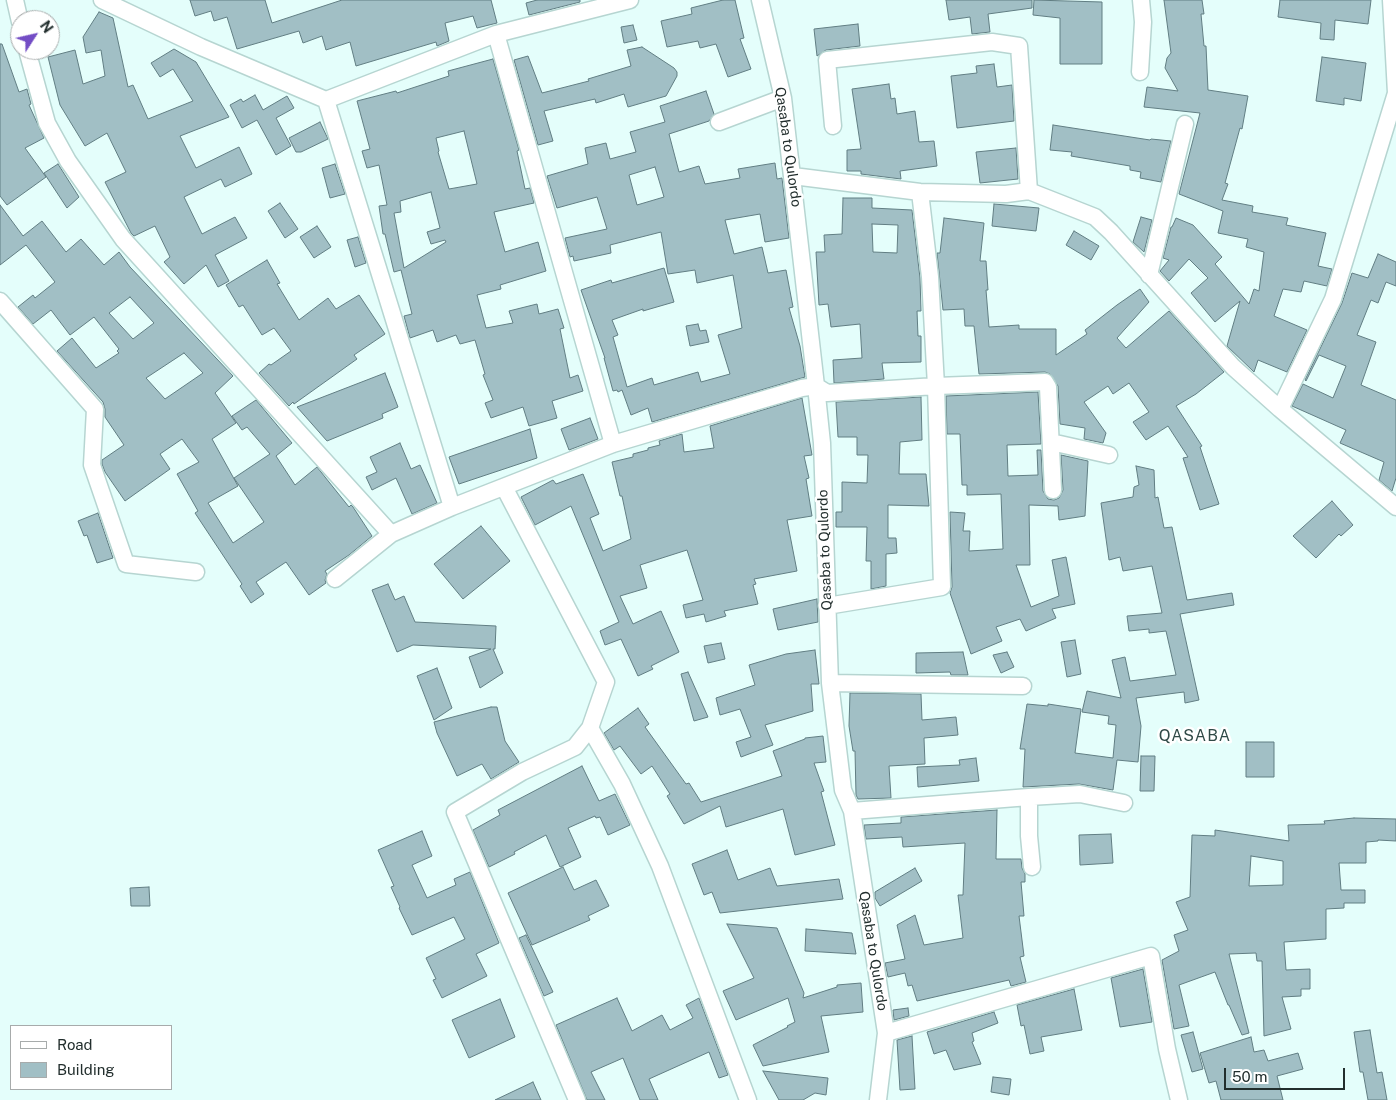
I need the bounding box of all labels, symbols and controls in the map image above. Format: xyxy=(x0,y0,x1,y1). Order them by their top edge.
north arrow xyxy=(10,10,60,60)
text: N xyxy=(37,18,56,36)
street label: Qasaba to Qulordo xyxy=(771,86,805,208)
street label: Qasaba to Qulordo xyxy=(814,489,836,611)
district label: QASABA xyxy=(1158,726,1232,746)
street label: Qasaba to Qulordo xyxy=(855,890,891,1012)
legend xyxy=(10,1025,172,1090)
text: Road xyxy=(57,1036,93,1053)
scale bar xyxy=(1226,1058,1347,1090)
text: Building xyxy=(57,1061,115,1078)
text: 50 m xyxy=(1232,1068,1267,1085)

